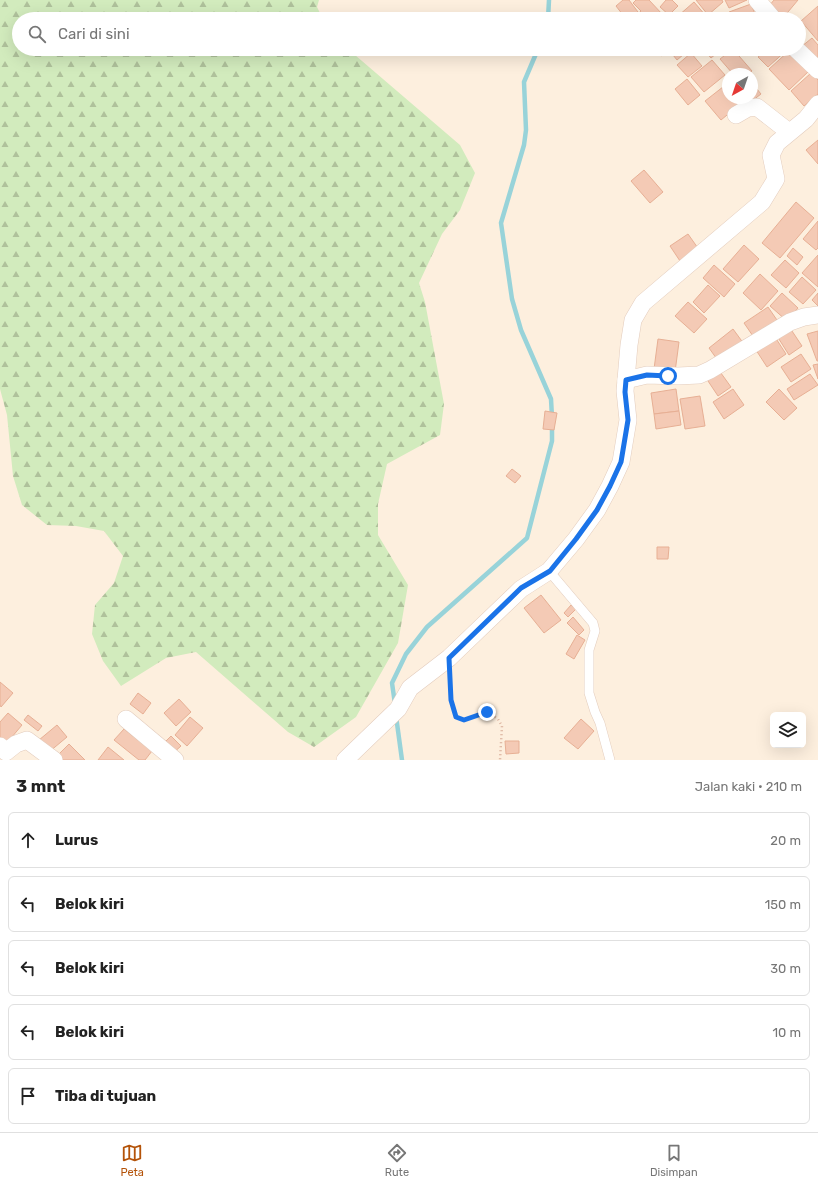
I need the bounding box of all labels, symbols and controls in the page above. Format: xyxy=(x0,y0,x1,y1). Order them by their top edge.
search box xyxy=(12,12,806,56)
icon: search xyxy=(26,23,48,45)
text: Cari di sini xyxy=(58,25,130,43)
north arrow xyxy=(722,68,758,104)
route start xyxy=(659,367,677,385)
route end xyxy=(478,703,496,721)
map controls xyxy=(770,712,806,748)
button: layers xyxy=(770,712,806,748)
text: 3 mnt xyxy=(16,776,65,796)
text: Jalan kaki · 210 m xyxy=(695,779,802,794)
icon: ahead xyxy=(17,829,39,851)
text: Lurus xyxy=(55,831,98,849)
text: 20 m xyxy=(770,833,801,848)
icon: left xyxy=(17,893,39,915)
text: Belok kiri xyxy=(55,895,124,913)
text: 150 m xyxy=(765,897,801,912)
icon: left xyxy=(17,957,39,979)
text: Belok kiri xyxy=(55,959,124,977)
text: 30 m xyxy=(770,961,801,976)
icon: left xyxy=(17,1021,39,1043)
text: Belok kiri xyxy=(55,1023,124,1041)
text: 10 m xyxy=(772,1025,801,1040)
icon: arrive xyxy=(17,1085,39,1107)
text: Tiba di tujuan xyxy=(55,1087,156,1105)
tab: Peta xyxy=(120,1142,144,1179)
tab: Rute xyxy=(385,1142,409,1179)
tab: Disimpan xyxy=(650,1142,698,1179)

